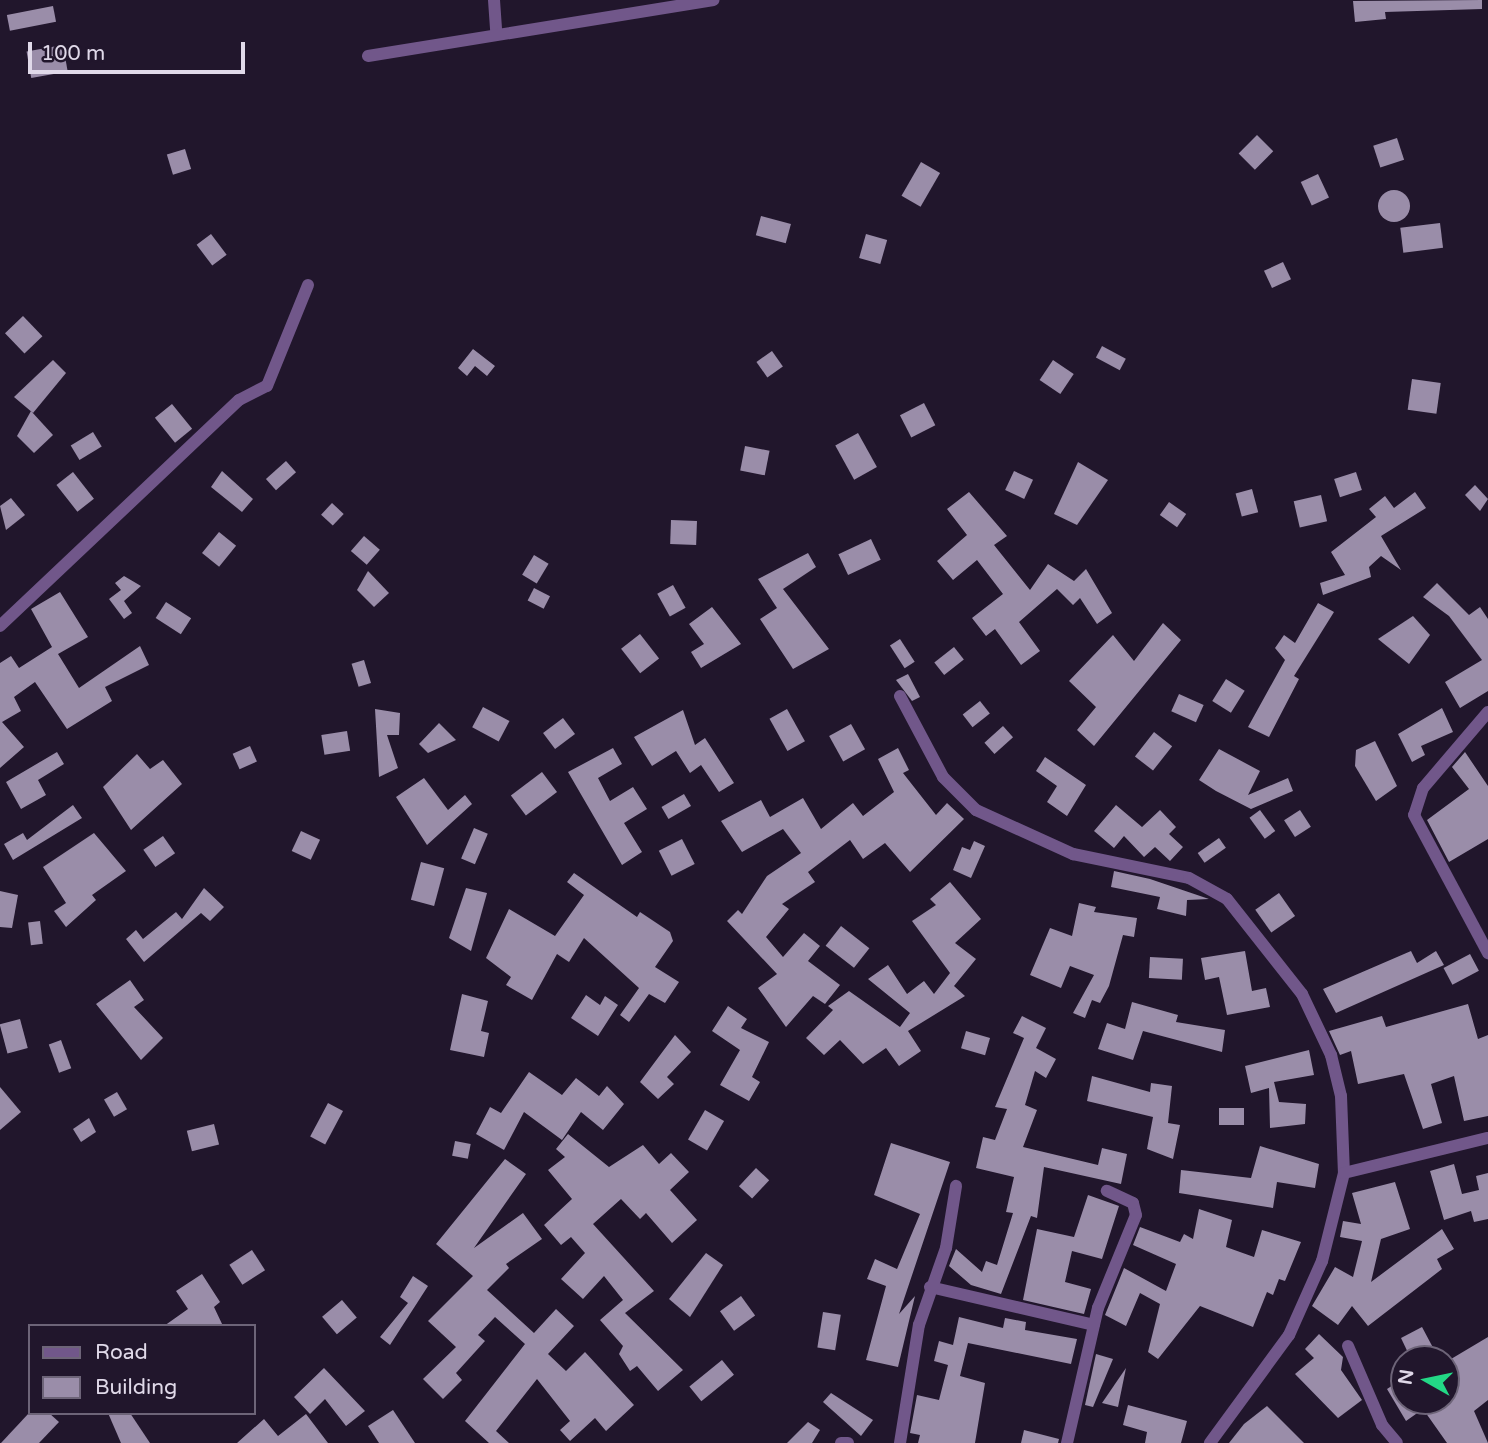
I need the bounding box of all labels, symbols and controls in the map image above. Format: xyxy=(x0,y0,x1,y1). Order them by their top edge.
scale bar xyxy=(32,28,248,72)
text: 100 m xyxy=(41,41,105,66)
legend xyxy=(28,1324,256,1415)
text: Road xyxy=(95,1340,148,1365)
north arrow xyxy=(1390,1345,1460,1415)
text: N xyxy=(1394,1368,1418,1386)
text: Building xyxy=(95,1375,177,1400)

